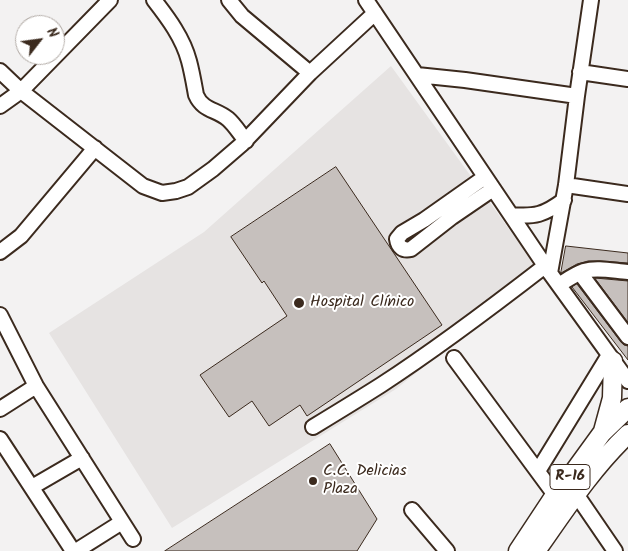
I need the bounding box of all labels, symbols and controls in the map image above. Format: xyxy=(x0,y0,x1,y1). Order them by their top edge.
north arrow xyxy=(15,15,65,65)
text: N xyxy=(40,24,64,42)
place label: Hospital Clínico xyxy=(310,293,414,313)
marker: Hospital Clínico xyxy=(292,296,306,310)
place label: C.C. Delicias Plaza xyxy=(323,462,407,500)
road number: R-16 xyxy=(550,464,590,490)
marker: C.C. Delicias Plaza xyxy=(307,475,319,487)

